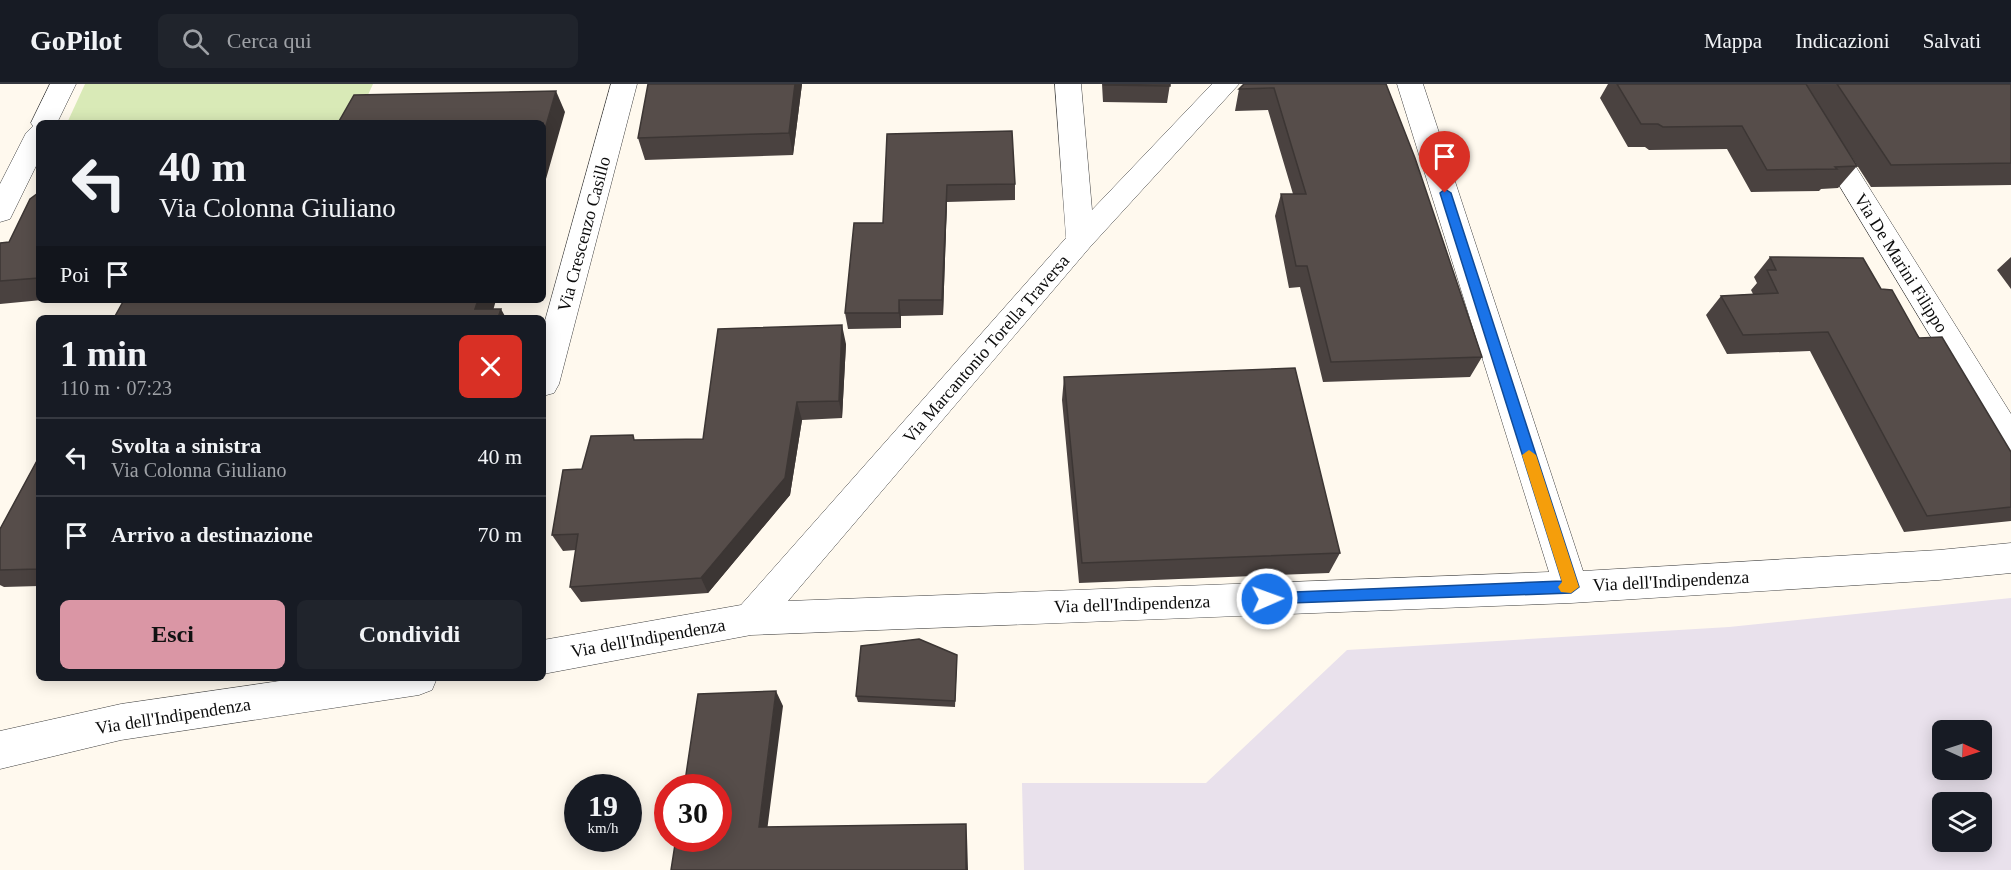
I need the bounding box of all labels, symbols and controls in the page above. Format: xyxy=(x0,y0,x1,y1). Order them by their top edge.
search box xyxy=(158,14,578,68)
text: GoPilot xyxy=(30,25,122,56)
icon: search xyxy=(179,25,212,58)
text: Cerca qui xyxy=(227,28,312,53)
text: Mappa xyxy=(1704,29,1762,53)
text: Indicazioni xyxy=(1795,29,1890,53)
text: Salvati xyxy=(1923,29,1981,53)
pin xyxy=(1419,131,1470,193)
icon: arrive xyxy=(1428,140,1461,173)
icon: left xyxy=(60,144,138,222)
text: 40 m xyxy=(159,144,247,190)
street label: Via Crescenzo Casillo xyxy=(554,154,614,314)
street label: Via De Marini Filippo xyxy=(1850,190,1952,336)
text: Via Colonna Giuliano xyxy=(159,193,396,223)
street label: Via Marcantonio Torella Traversa xyxy=(899,251,1073,447)
icon: arrive xyxy=(101,258,134,291)
text: Poi xyxy=(60,262,89,287)
text: 1 min xyxy=(60,334,147,374)
button: close xyxy=(459,335,522,398)
text: 110 m · 07:23 xyxy=(60,377,172,399)
text: Svolta a sinistra xyxy=(111,433,261,458)
icon: left xyxy=(60,441,93,474)
text: 40 m xyxy=(477,444,522,469)
text: Via Colonna Giuliano xyxy=(111,459,286,481)
icon: arrive xyxy=(60,519,93,552)
text: Arrivo a destinazione xyxy=(111,522,313,547)
text: 70 m xyxy=(477,522,522,547)
position arrow xyxy=(1235,567,1299,631)
street label: Via dell'Indipendenza xyxy=(1592,567,1750,595)
street label: Via dell'Indipendenza xyxy=(1053,591,1211,617)
button: Esci xyxy=(60,600,285,669)
button: Condividi xyxy=(297,600,522,669)
street label: Via dell'Indipendenza xyxy=(569,615,727,661)
street label: Via dell'Indipendenza xyxy=(94,694,252,738)
north arrow xyxy=(1932,720,1992,780)
map controls xyxy=(1932,720,1992,852)
speed limit sign: 30 xyxy=(654,774,732,852)
text: 19 xyxy=(588,789,618,822)
button: layers xyxy=(1932,792,1992,852)
text: km/h xyxy=(588,820,618,836)

